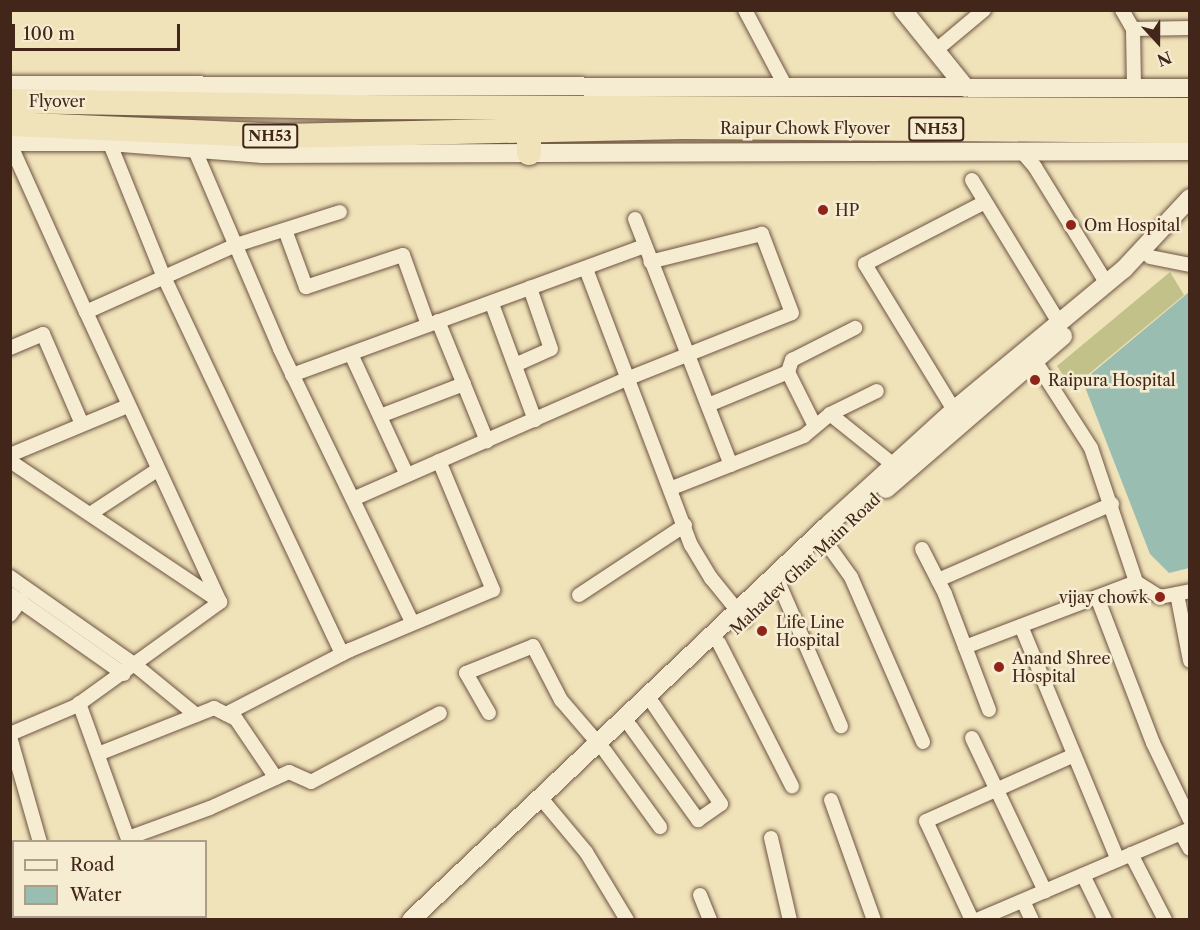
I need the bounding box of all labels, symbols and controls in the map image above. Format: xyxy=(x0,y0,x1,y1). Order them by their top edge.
scale bar xyxy=(15,12,183,50)
north arrow xyxy=(1128,12,1188,72)
text: 100 m xyxy=(23,23,75,45)
text: N xyxy=(1154,47,1175,71)
street label: Flyover xyxy=(29,91,85,111)
road number: NH53 xyxy=(908,117,964,141)
street label: Raipur Chowk Flyover xyxy=(720,118,890,138)
road number: NH53 xyxy=(242,124,298,148)
place label: HP xyxy=(835,200,859,220)
marker: HP xyxy=(816,203,830,217)
place label: Om Hospital xyxy=(1084,215,1180,235)
marker: Om Hospital xyxy=(1062,216,1080,234)
place label: Raipura Hospital xyxy=(1048,370,1176,390)
marker: Raipura Hospital xyxy=(1026,371,1044,389)
street label: Mahadev Ghat Main Road xyxy=(726,489,884,639)
place label: vijay chowk xyxy=(1059,587,1148,607)
marker: vijay chowk xyxy=(1153,590,1167,604)
place label: Life Line Hospital xyxy=(776,612,844,650)
marker: Life Line Hospital xyxy=(753,622,771,640)
place label: Anand Shree Hospital xyxy=(1012,648,1110,686)
marker: Anand Shree Hospital xyxy=(990,658,1008,676)
legend xyxy=(12,840,207,918)
text: Road xyxy=(70,854,115,876)
text: Water xyxy=(70,884,122,906)

